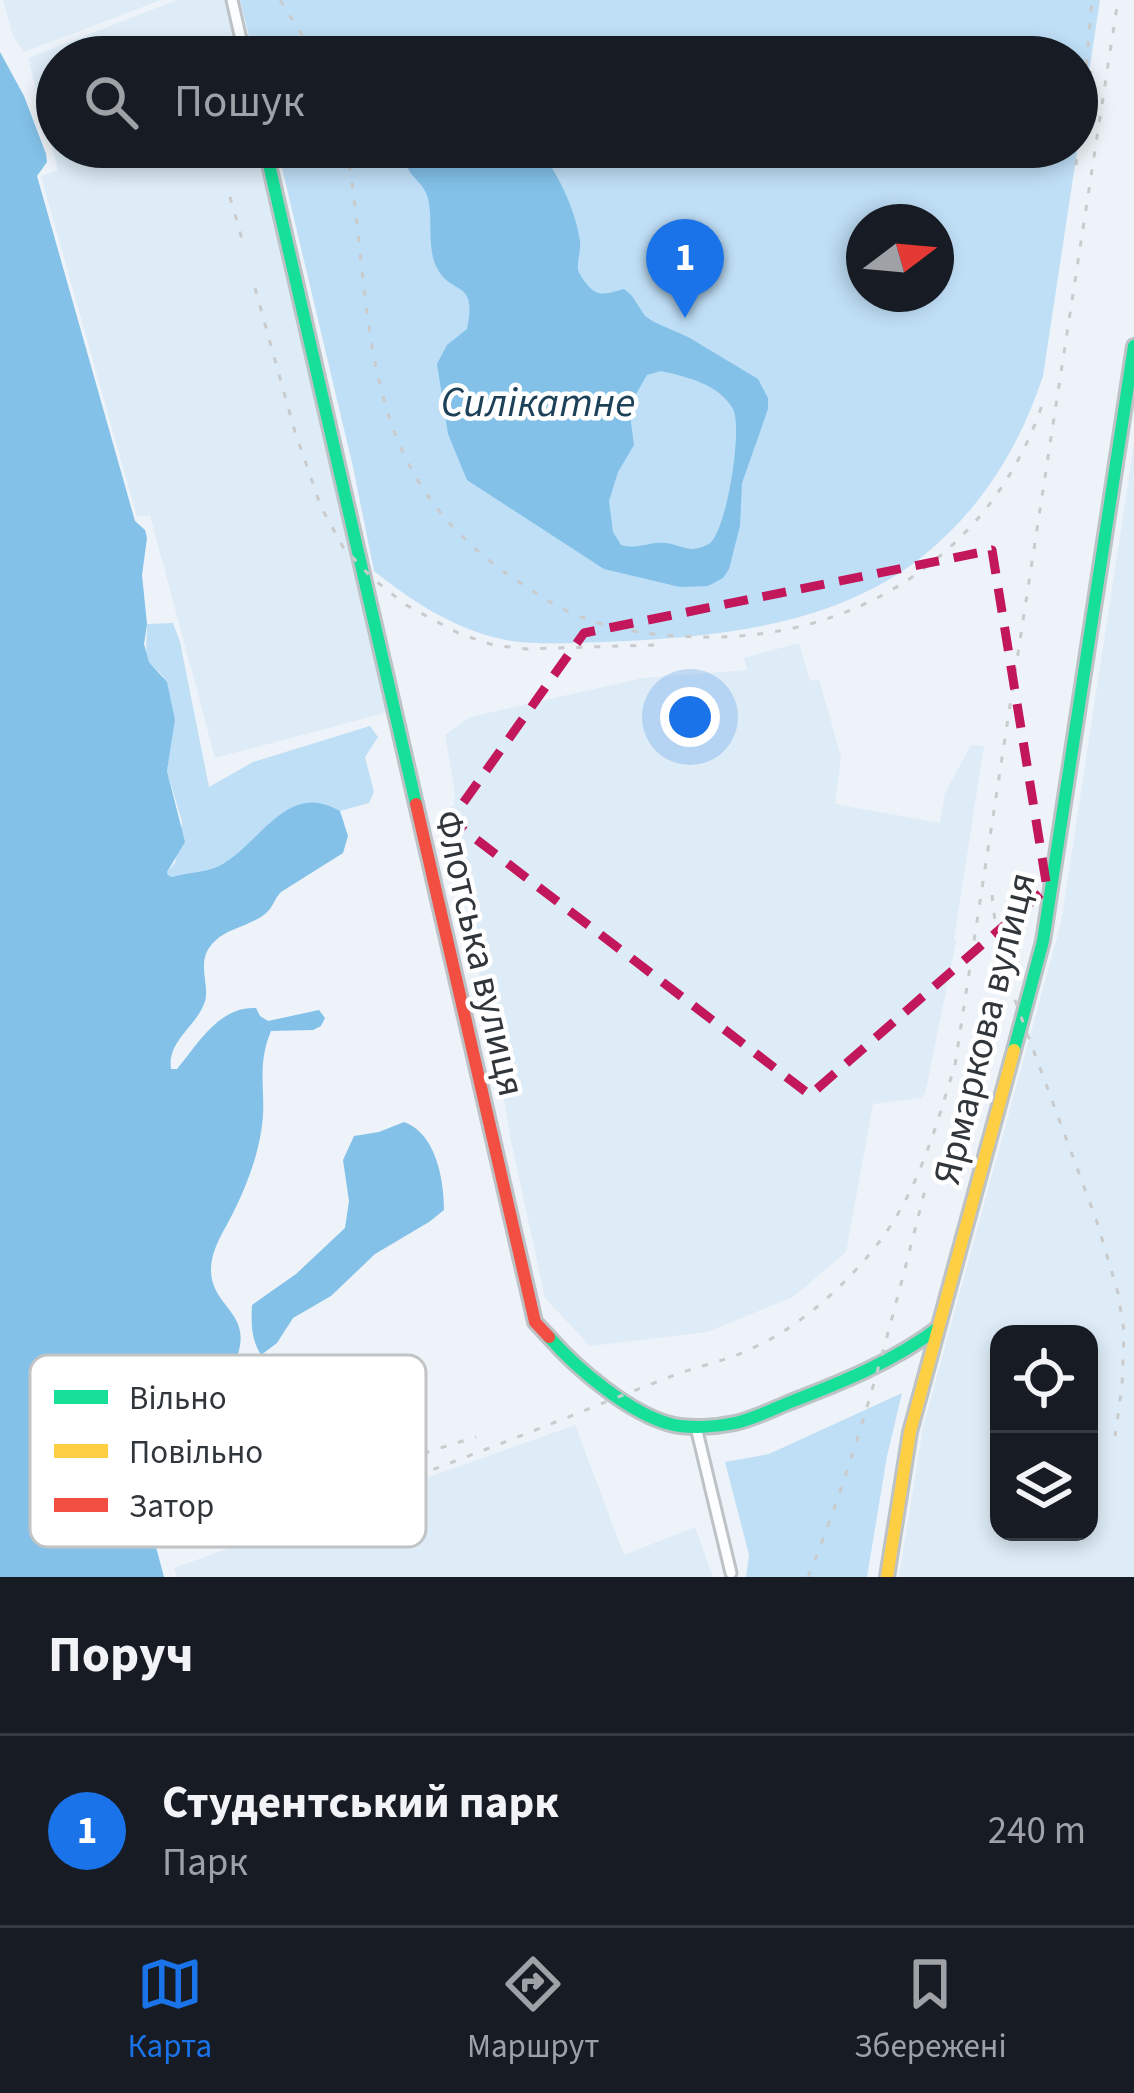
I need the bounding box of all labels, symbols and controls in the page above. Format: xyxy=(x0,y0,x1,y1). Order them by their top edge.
search box xyxy=(36,36,1098,168)
icon: search xyxy=(78,69,144,135)
text: Пошук xyxy=(174,70,304,134)
north arrow xyxy=(846,204,954,312)
pin: 1 xyxy=(646,219,724,318)
water label: Силікатне xyxy=(441,373,635,433)
your location xyxy=(660,687,720,747)
street label: Флотська вулиця xyxy=(419,805,539,1102)
street label: Ярмаркова вулиця xyxy=(919,867,1051,1190)
map controls xyxy=(990,1325,1098,1541)
button: locate xyxy=(990,1325,1098,1433)
legend xyxy=(30,1355,426,1547)
text: Вільно xyxy=(129,1375,227,1422)
text: Повільно xyxy=(129,1429,263,1476)
button: layers xyxy=(990,1433,1098,1541)
text: Затор xyxy=(129,1483,214,1530)
text: Поруч xyxy=(48,1619,194,1691)
text: Студентський парк xyxy=(162,1771,559,1835)
text: 1 xyxy=(77,1803,97,1859)
text: 240 m xyxy=(988,1803,1086,1859)
text: Парк xyxy=(162,1835,248,1891)
tab: Карта xyxy=(127,1951,212,2070)
tab: Маршрут xyxy=(467,1951,599,2070)
tab: Збережені xyxy=(854,1951,1007,2070)

